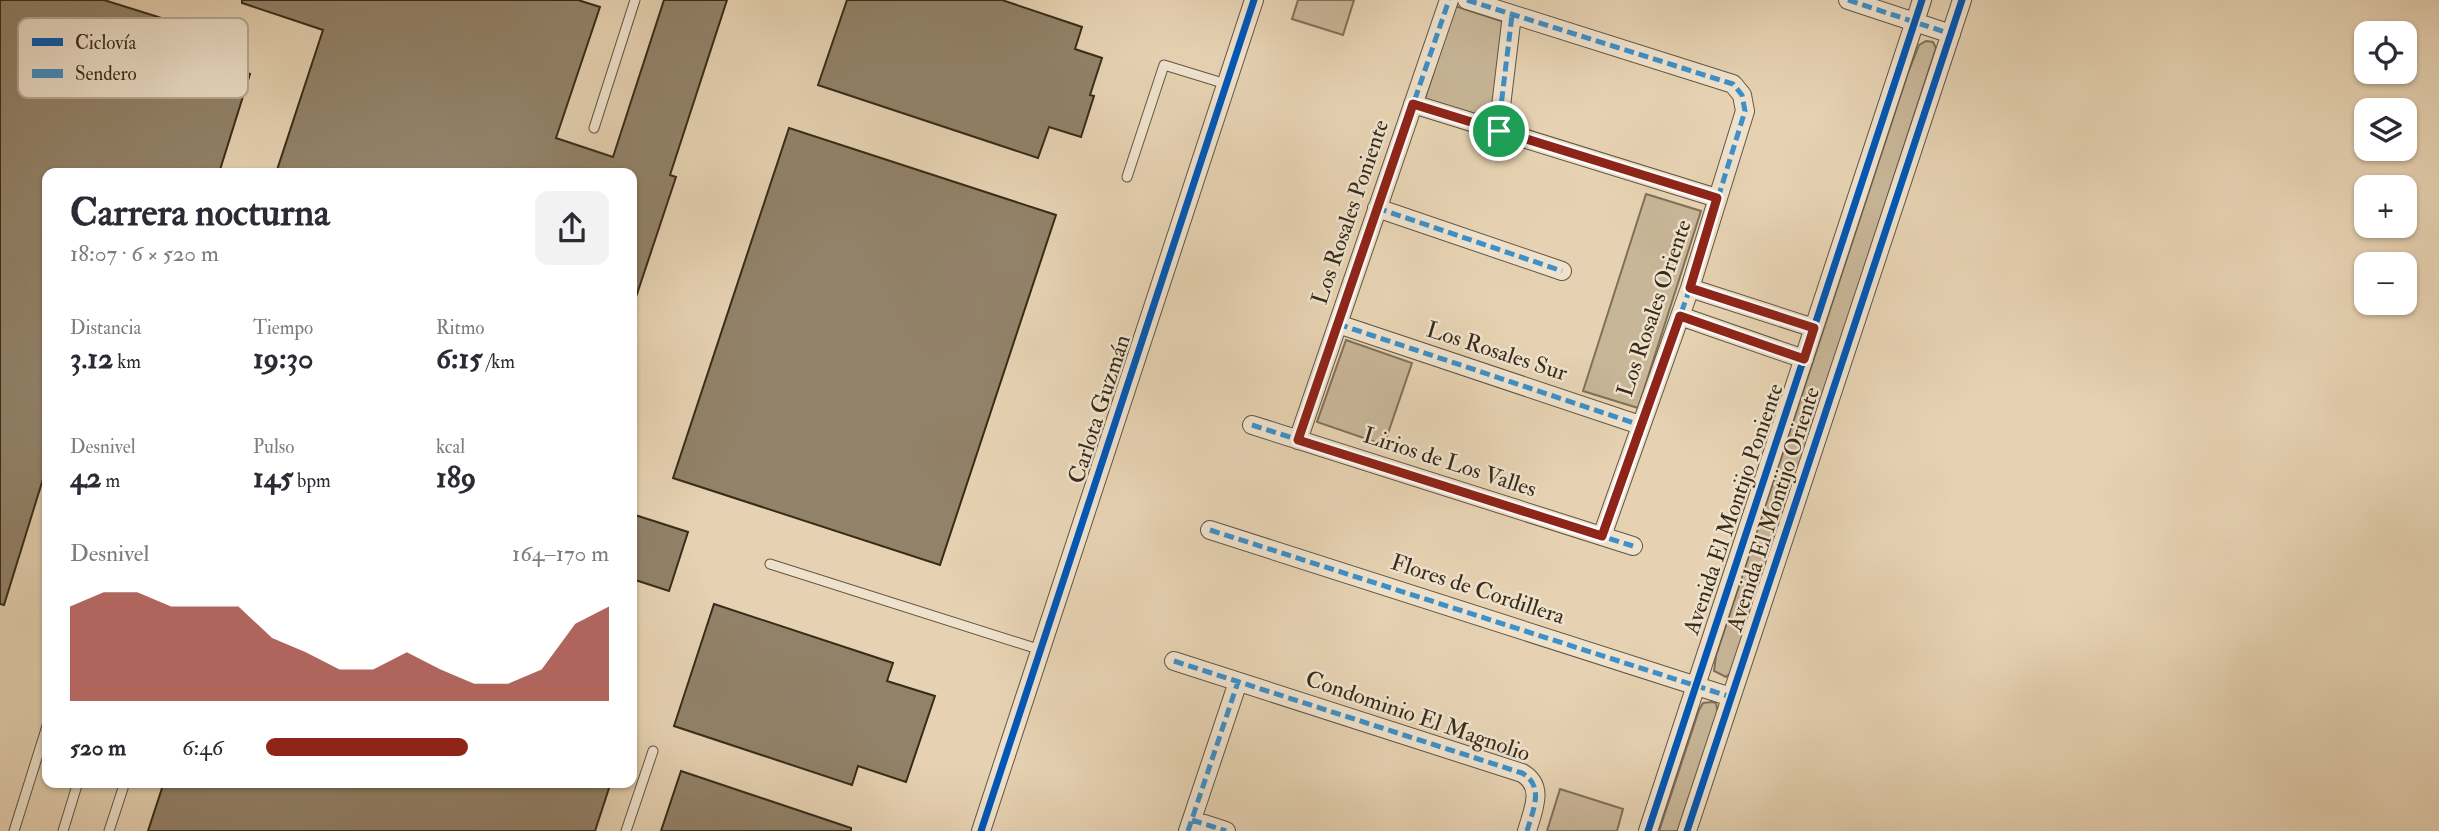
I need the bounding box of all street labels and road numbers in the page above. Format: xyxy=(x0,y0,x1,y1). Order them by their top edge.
street label: Los Rosales Poniente xyxy=(1305,115,1395,308)
street label: Los Rosales Oriente xyxy=(1610,215,1698,400)
street label: Los Rosales Sur xyxy=(1423,315,1572,388)
street label: Carlota Guzmán xyxy=(1061,331,1137,487)
street label: Avenida El Montijo Poniente xyxy=(1676,379,1790,639)
street label: Avenida El Montijo Oriente xyxy=(1719,383,1826,636)
street label: Lirios de Los Valles xyxy=(1360,420,1540,504)
street label: Flores de Cordillera xyxy=(1387,547,1569,631)
street label: Condominio El Magnolio xyxy=(1302,664,1534,768)

